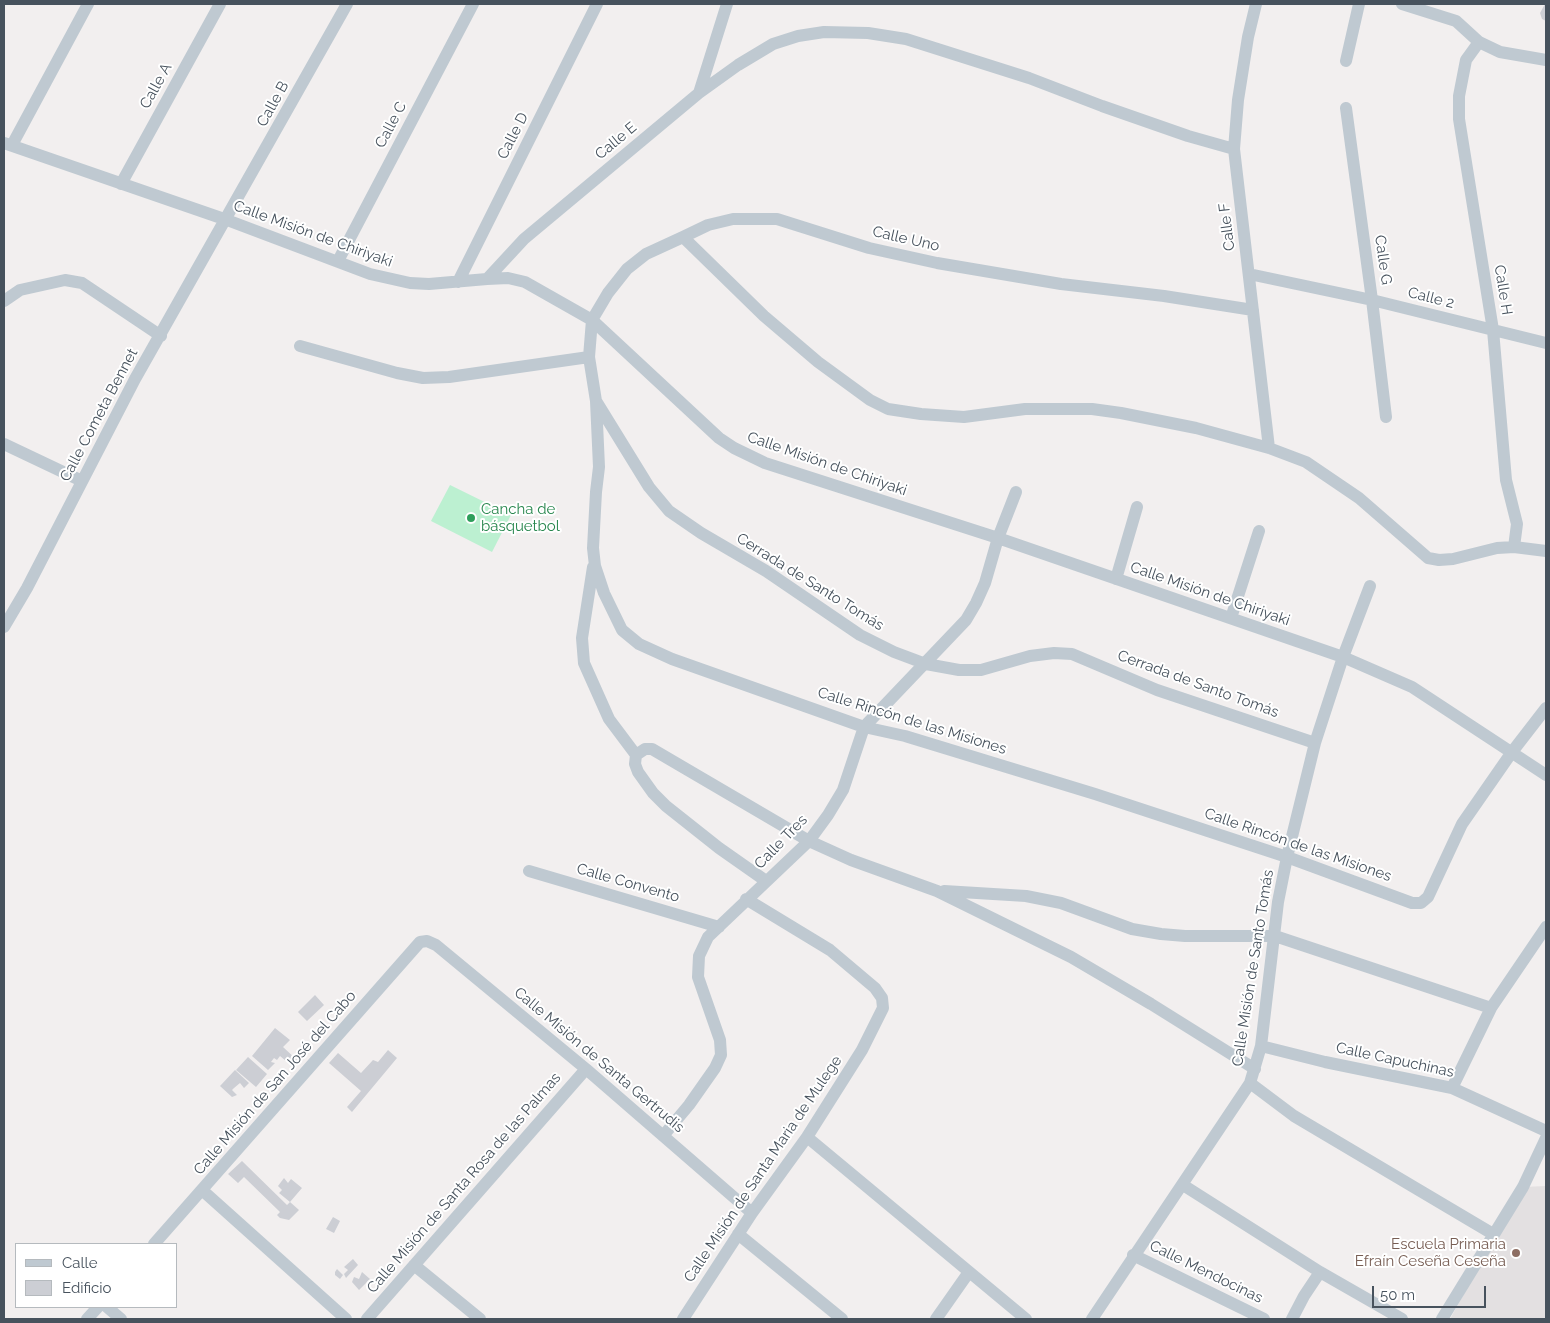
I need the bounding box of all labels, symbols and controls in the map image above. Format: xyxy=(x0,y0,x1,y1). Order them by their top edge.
street label: Calle A xyxy=(136,60,176,112)
street label: Calle B xyxy=(253,78,293,130)
street label: Calle C xyxy=(371,99,411,151)
street label: Calle D xyxy=(494,110,532,162)
street label: Calle E xyxy=(592,119,640,163)
street label: Calle Misión de Chiriyaki xyxy=(231,197,395,271)
street label: Calle F xyxy=(1215,202,1239,252)
street label: Calle Uno xyxy=(871,223,941,255)
street label: Calle G xyxy=(1371,234,1395,286)
street label: Calle H xyxy=(1490,264,1516,316)
street label: Calle 2 xyxy=(1406,284,1456,312)
street label: Calle Cometa Bennet xyxy=(56,345,142,485)
street label: Calle Misión de Chiriyaki xyxy=(745,428,909,500)
place label: Cancha de básquetbol xyxy=(481,500,560,535)
marker: Cancha de básquetbol xyxy=(465,512,477,524)
street label: Cerrada de Santo Tomás xyxy=(733,529,887,635)
street label: Calle Misión de Chiriyaki xyxy=(1128,558,1292,630)
street label: Cerrada de Santo Tomás xyxy=(1115,646,1281,722)
street label: Calle Rincón de las Misiones xyxy=(815,684,1009,758)
street label: Calle Rincón de las Misiones xyxy=(1202,804,1394,886)
street label: Calle Tres xyxy=(751,811,811,873)
street label: Calle Convento xyxy=(575,860,681,906)
street label: Calle Misión de Santo Tomás xyxy=(1229,868,1277,1068)
street label: Calle Misión de Santa Gertrudis xyxy=(510,984,688,1136)
street label: Calle Misión de San José del Cabo xyxy=(190,987,360,1179)
street label: Calle Capuchinas xyxy=(1334,1039,1456,1081)
street label: Calle Misión de Santa Maria de Mulege xyxy=(680,1052,846,1286)
street label: Calle Misión de Santa Rosa de las Palmas xyxy=(363,1069,565,1297)
place label: Escuela Primaria Efraín Ceseña Ceseña xyxy=(1355,1235,1506,1270)
street label: Calle Mendocinas xyxy=(1146,1237,1266,1307)
legend xyxy=(15,1243,178,1308)
marker: Escuela Primaria Efraín Ceseña Ceseña xyxy=(1510,1247,1522,1259)
text: Calle xyxy=(62,1254,97,1272)
scale bar xyxy=(1375,1276,1489,1308)
text: Edificio xyxy=(62,1279,112,1297)
text: 50 m xyxy=(1380,1286,1415,1304)

